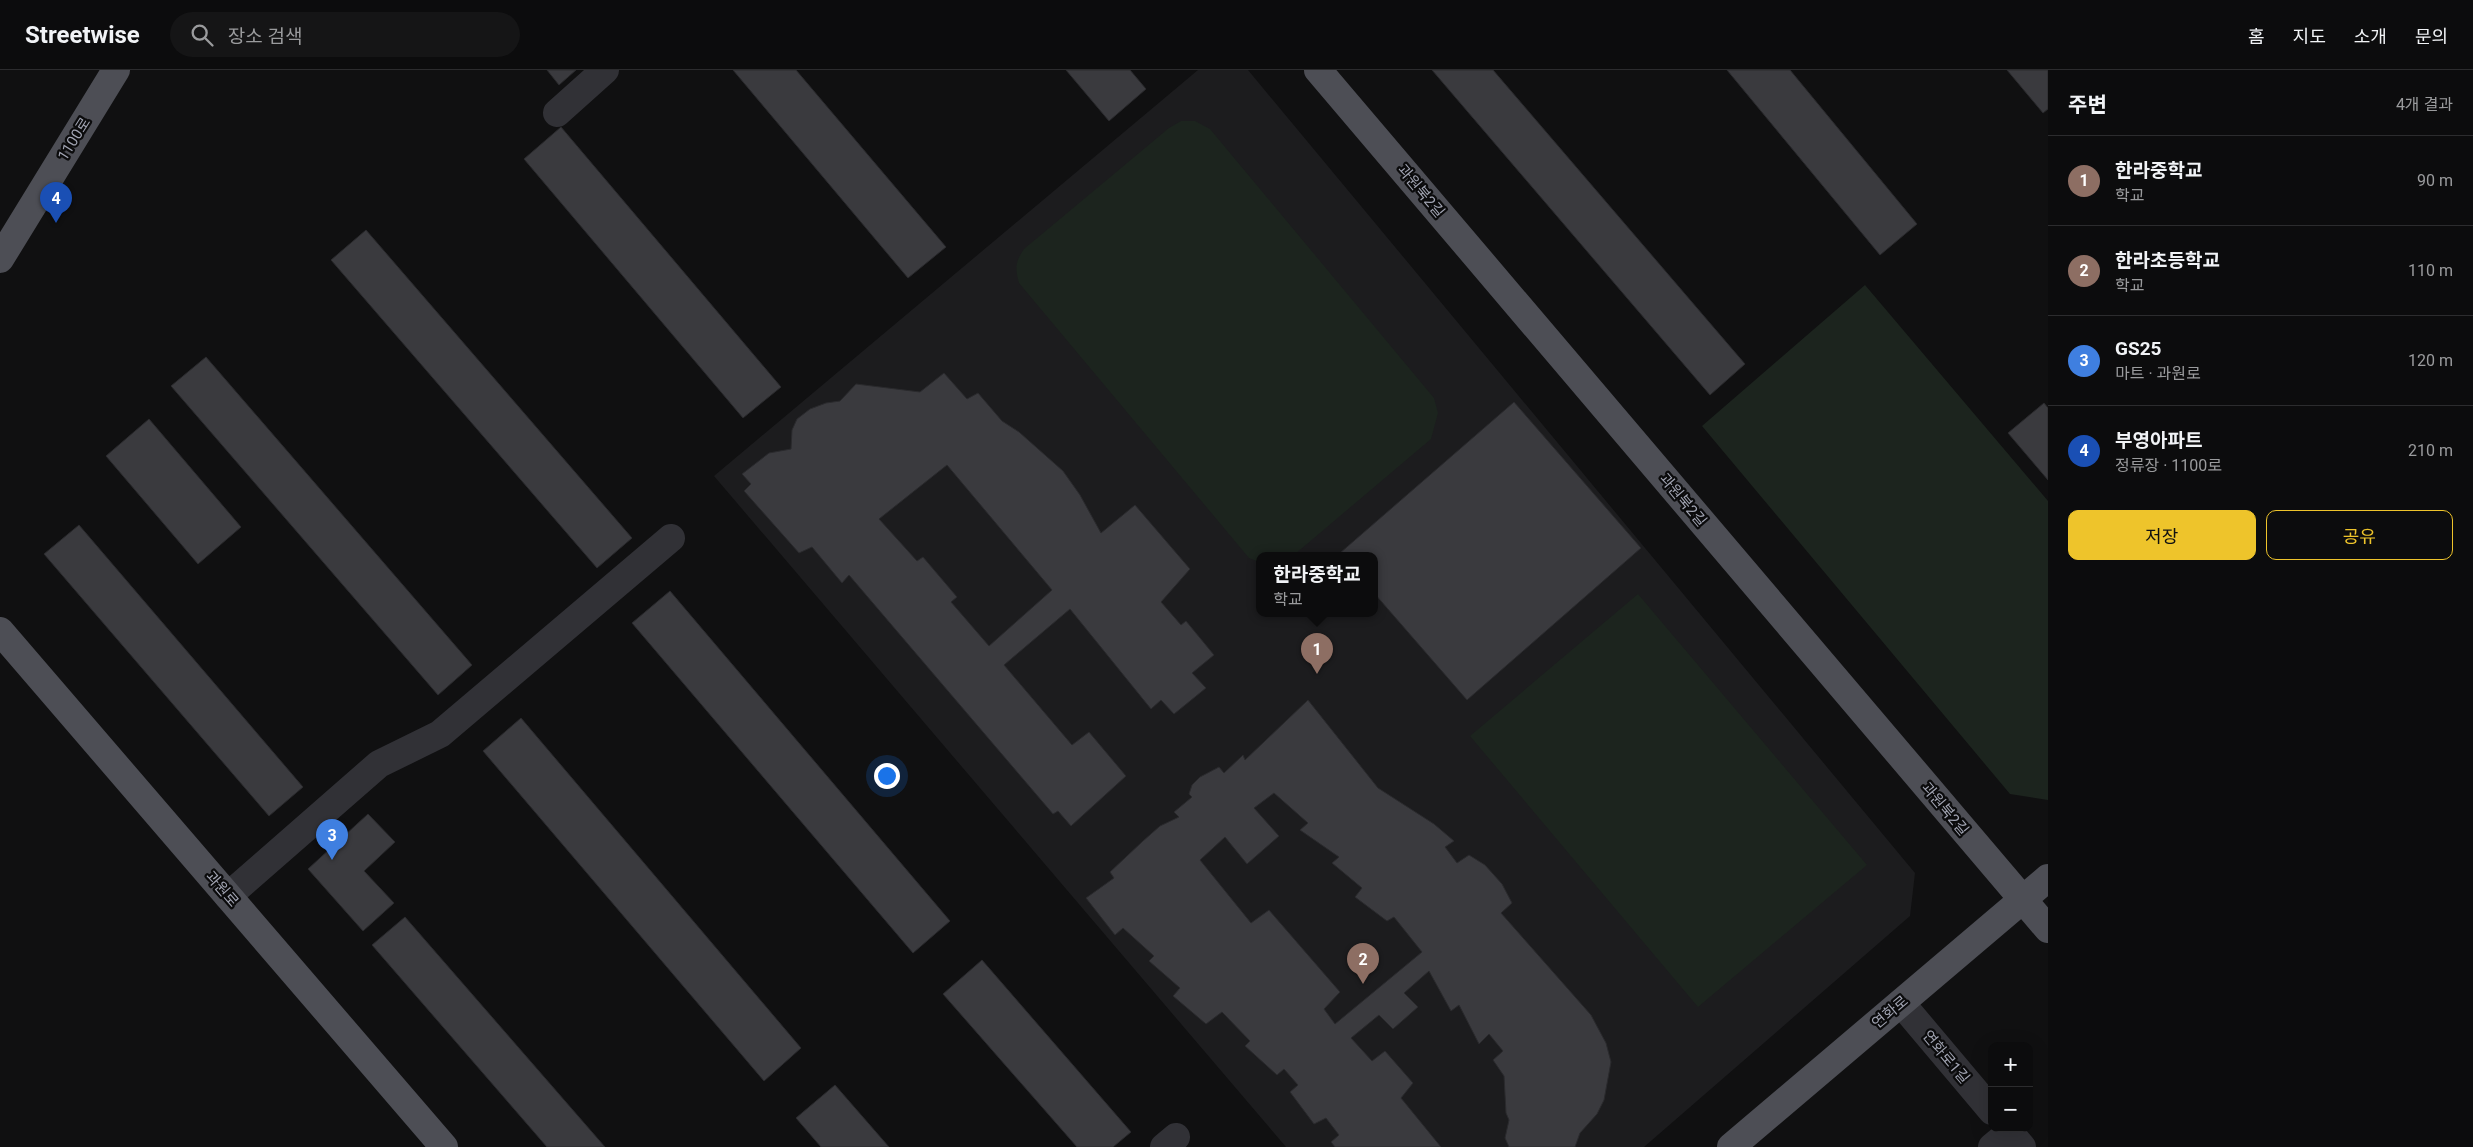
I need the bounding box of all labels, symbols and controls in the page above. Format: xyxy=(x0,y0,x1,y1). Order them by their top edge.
search box xyxy=(170,12,520,57)
text: Streetwise xyxy=(25,21,140,49)
icon: search xyxy=(188,21,216,49)
text: 장소 검색 xyxy=(228,25,302,48)
text: 홈 xyxy=(2248,26,2265,47)
text: 지도 xyxy=(2293,26,2326,47)
text: 소개 xyxy=(2354,26,2387,47)
text: 문의 xyxy=(2415,26,2448,47)
text: 주변 xyxy=(2068,93,2107,117)
text: 4개 결과 xyxy=(2396,95,2453,114)
street label: 1100로 xyxy=(54,114,94,164)
text: 한라중학교 xyxy=(2115,159,2202,182)
street label: 과원북2길 xyxy=(1394,161,1448,221)
text: 1 xyxy=(2079,171,2089,190)
text: 90 m xyxy=(2417,171,2453,190)
pin: 4 xyxy=(40,182,72,223)
text: 학교 xyxy=(2115,186,2144,205)
text: 한라초등학교 xyxy=(2115,249,2220,272)
text: 2 xyxy=(2079,261,2089,280)
text: 110 m xyxy=(2408,261,2453,280)
text: 학교 xyxy=(2115,276,2144,295)
text: GS25 xyxy=(2115,337,2161,360)
text: 3 xyxy=(2079,351,2089,370)
text: 120 m xyxy=(2408,351,2453,370)
text: 마트 · 과원로 xyxy=(2115,364,2201,383)
text: 부영아파트 xyxy=(2115,429,2202,452)
text: 4 xyxy=(2079,441,2089,460)
text: 210 m xyxy=(2408,441,2453,460)
text: 정류장 · 1100로 xyxy=(2115,456,2222,475)
street label: 과원북2길 xyxy=(1656,470,1710,530)
button: 저장 xyxy=(2068,510,2256,560)
button: 공유 xyxy=(2266,510,2453,560)
popup xyxy=(1256,552,1378,617)
text: 한라중학교 xyxy=(1273,563,1361,586)
text: 학교 xyxy=(1273,590,1303,609)
pin: 1 xyxy=(1301,633,1333,674)
your location xyxy=(874,763,900,789)
street label: 과원북2길 xyxy=(1918,779,1972,839)
pin: 3 xyxy=(316,819,348,860)
street label: 과원로 xyxy=(202,867,242,911)
pin: 2 xyxy=(1347,943,1379,984)
street label: 연화로 xyxy=(1868,992,1912,1032)
street label: 연화로1길 xyxy=(1919,1027,1973,1087)
map controls xyxy=(1988,1042,2033,1132)
button: + xyxy=(1988,1042,2033,1087)
button: − xyxy=(1988,1087,2033,1132)

